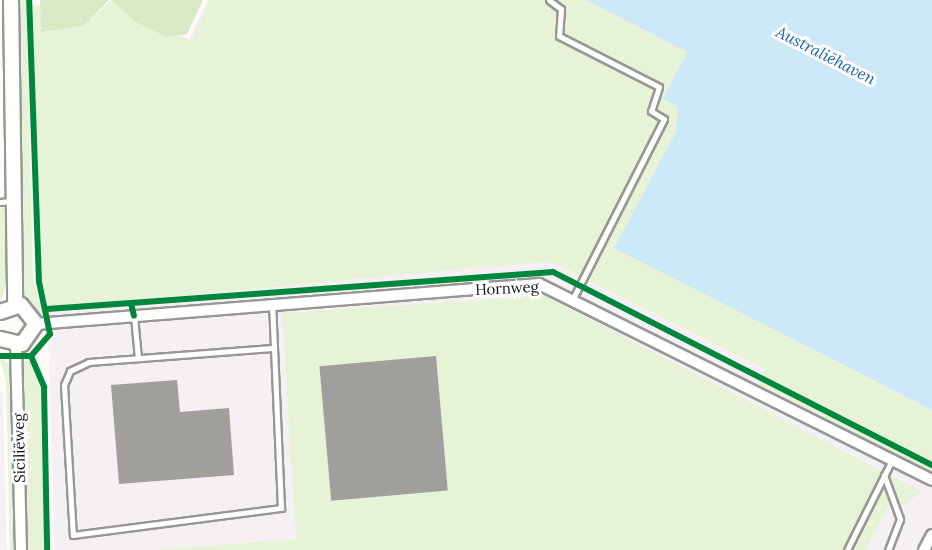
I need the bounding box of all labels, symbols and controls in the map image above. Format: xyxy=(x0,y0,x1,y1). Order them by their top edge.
water label: Australiëhaven xyxy=(773,22,879,88)
street label: Hornweg xyxy=(475,277,539,299)
street label: Siciliëweg xyxy=(9,413,29,483)

